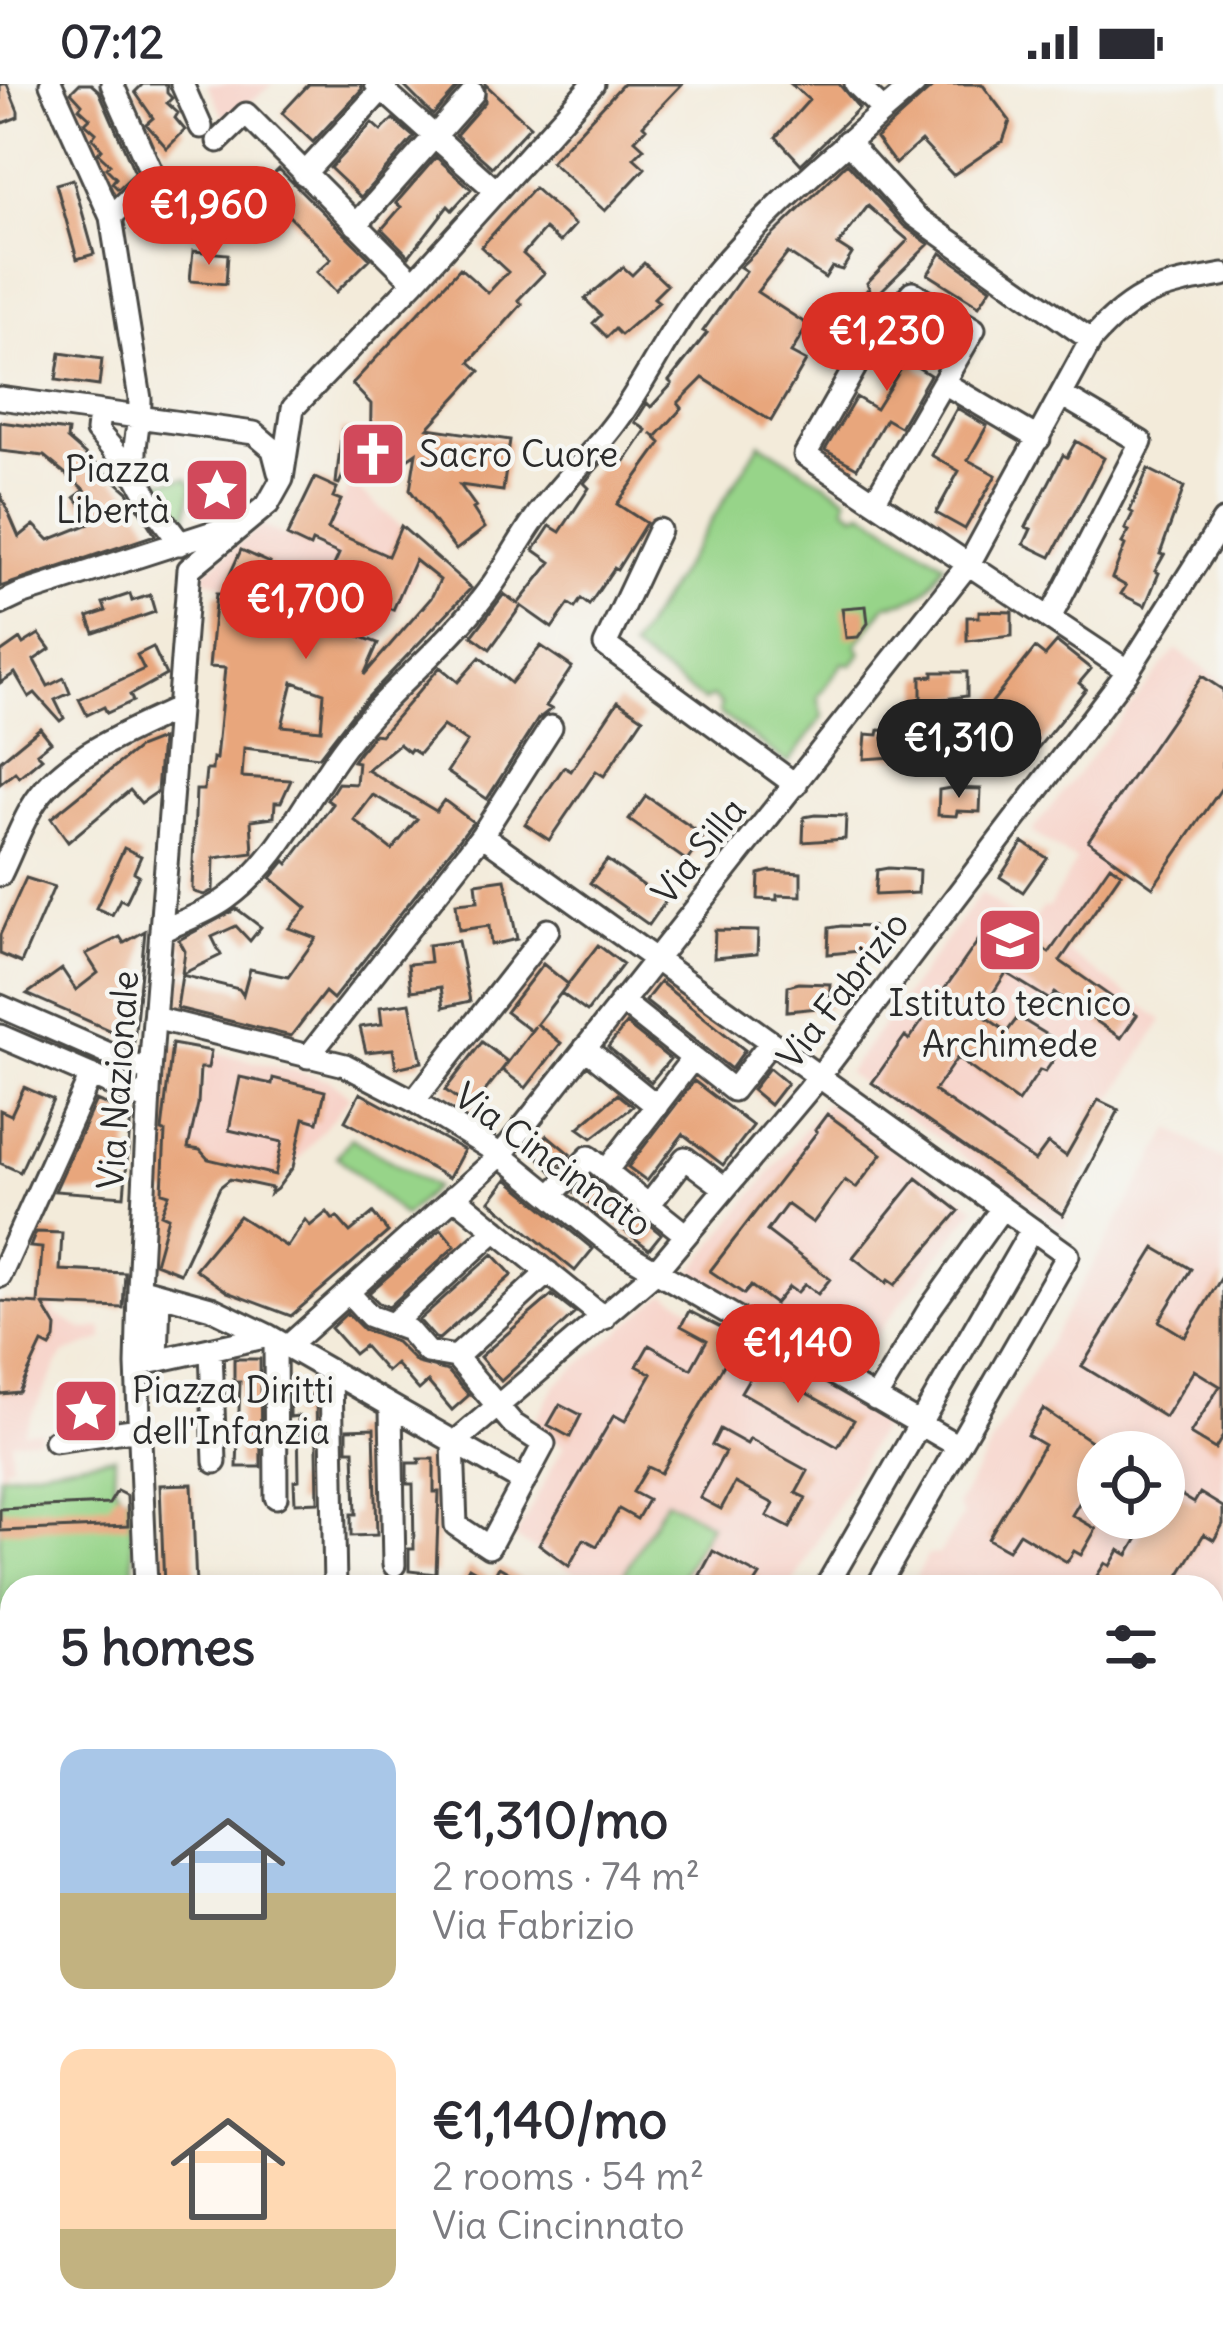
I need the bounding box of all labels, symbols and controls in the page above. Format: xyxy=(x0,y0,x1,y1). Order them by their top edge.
text: 07:12 xyxy=(60,14,164,70)
pin: €1,960 xyxy=(111,166,307,268)
text: €1,960 xyxy=(150,180,268,229)
pin: €1,230 xyxy=(789,292,985,394)
text: €1,230 xyxy=(828,306,946,355)
church icon: Sacro Cuore xyxy=(338,419,408,489)
place label: Sacro Cuore xyxy=(419,432,618,477)
place label: Piazza Libertà xyxy=(56,447,170,533)
place icon: Piazza Libertà xyxy=(182,455,252,525)
pin: €1,700 xyxy=(208,560,404,662)
text: €1,700 xyxy=(247,574,365,623)
pin: €1,310 xyxy=(861,699,1057,801)
text: €1,310 xyxy=(903,713,1015,762)
street label: Via Silla xyxy=(642,788,756,914)
street label: Via Fabrizio xyxy=(768,902,918,1078)
school or university icon: Istituto tecnico Archimede xyxy=(975,905,1045,975)
street label: Via Nazionale xyxy=(88,969,148,1191)
place label: Istituto tecnico Archimede xyxy=(889,981,1131,1067)
street label: Via Cincinnato xyxy=(445,1073,661,1247)
pin: €1,140 xyxy=(700,1304,896,1406)
text: €1,140 xyxy=(743,1318,853,1367)
place label: Piazza Diritti dell'Infanzia xyxy=(132,1368,334,1454)
place icon: Piazza Diritti dell'Infanzia xyxy=(51,1376,121,1446)
map controls xyxy=(1077,1431,1185,1539)
button: locate xyxy=(1077,1431,1185,1539)
icon: filters xyxy=(1098,1614,1164,1680)
text: 5 homes xyxy=(60,1615,255,1679)
text: €1,310/mo xyxy=(432,1788,668,1852)
icon: home xyxy=(156,1797,300,1941)
text: 2 rooms · 74 m² xyxy=(432,1852,700,1901)
text: Via Fabrizio xyxy=(432,1901,635,1950)
text: €1,140/mo xyxy=(432,2088,667,2152)
icon: home xyxy=(156,2097,300,2241)
text: 2 rooms · 54 m² xyxy=(432,2152,704,2201)
text: Via Cincinnato xyxy=(432,2201,685,2250)

